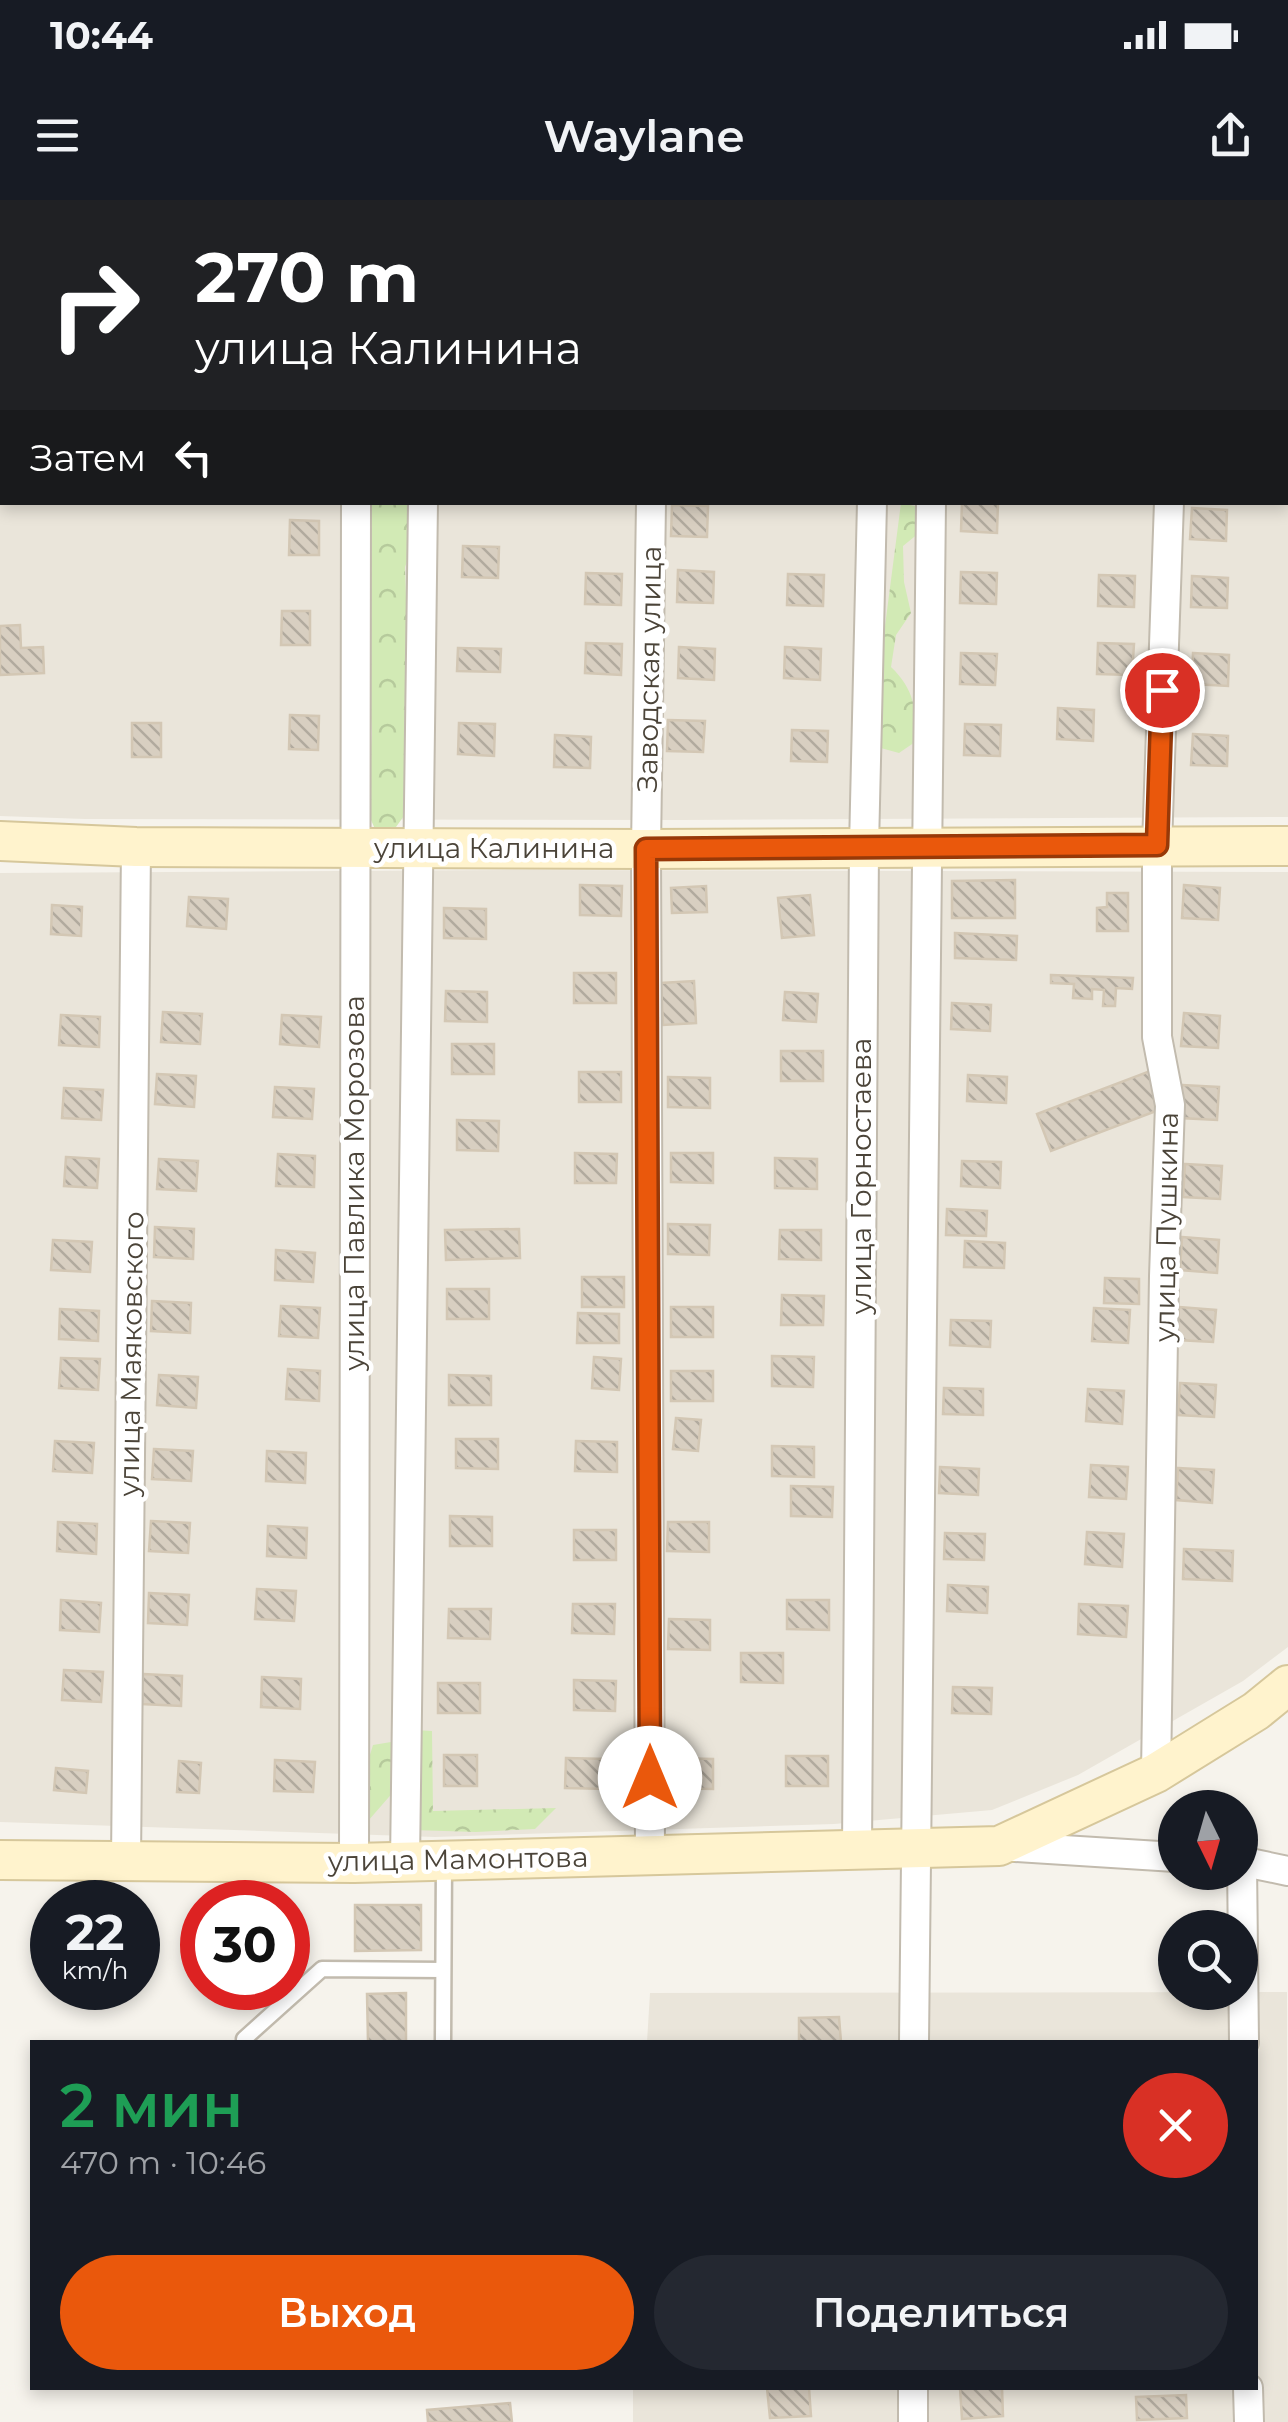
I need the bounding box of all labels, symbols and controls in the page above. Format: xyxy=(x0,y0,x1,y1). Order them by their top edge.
text: 10:44 xyxy=(50,12,153,59)
icon: menu xyxy=(30,108,85,163)
text: Waylane xyxy=(544,108,744,163)
icon: share xyxy=(1203,108,1258,163)
text: 270 m xyxy=(195,234,419,320)
icon: right xyxy=(30,240,160,370)
text: улица Калинина xyxy=(195,320,582,375)
icon: left xyxy=(166,430,221,485)
text: Затем xyxy=(30,434,146,481)
street label: Заводская улица xyxy=(630,545,668,793)
pin xyxy=(1120,648,1205,733)
icon: arrive xyxy=(1135,663,1190,718)
street label: улица Калинина xyxy=(373,831,614,865)
street label: улица Павлика Морозова xyxy=(337,995,371,1372)
street label: улица Горностаева xyxy=(844,1038,878,1315)
street label: улица Пушкина xyxy=(1147,1112,1185,1343)
street label: улица Маяковского xyxy=(111,1211,150,1498)
position arrow xyxy=(598,1726,702,1830)
north arrow xyxy=(1158,1790,1258,1890)
map controls xyxy=(1158,1790,1258,2010)
street label: улица Мамонтова xyxy=(326,1840,589,1878)
speed limit sign: 30 xyxy=(180,1880,310,2010)
text: 22 xyxy=(66,1902,125,1963)
button: search xyxy=(1158,1910,1258,2010)
text: km/h xyxy=(62,1955,128,1985)
text: 2 мин xyxy=(60,2069,243,2142)
button: close xyxy=(1123,2073,1228,2178)
text: 470 m · 10:46 xyxy=(60,2143,266,2182)
button: Выход xyxy=(60,2255,634,2370)
button: Поделиться xyxy=(654,2255,1228,2370)

